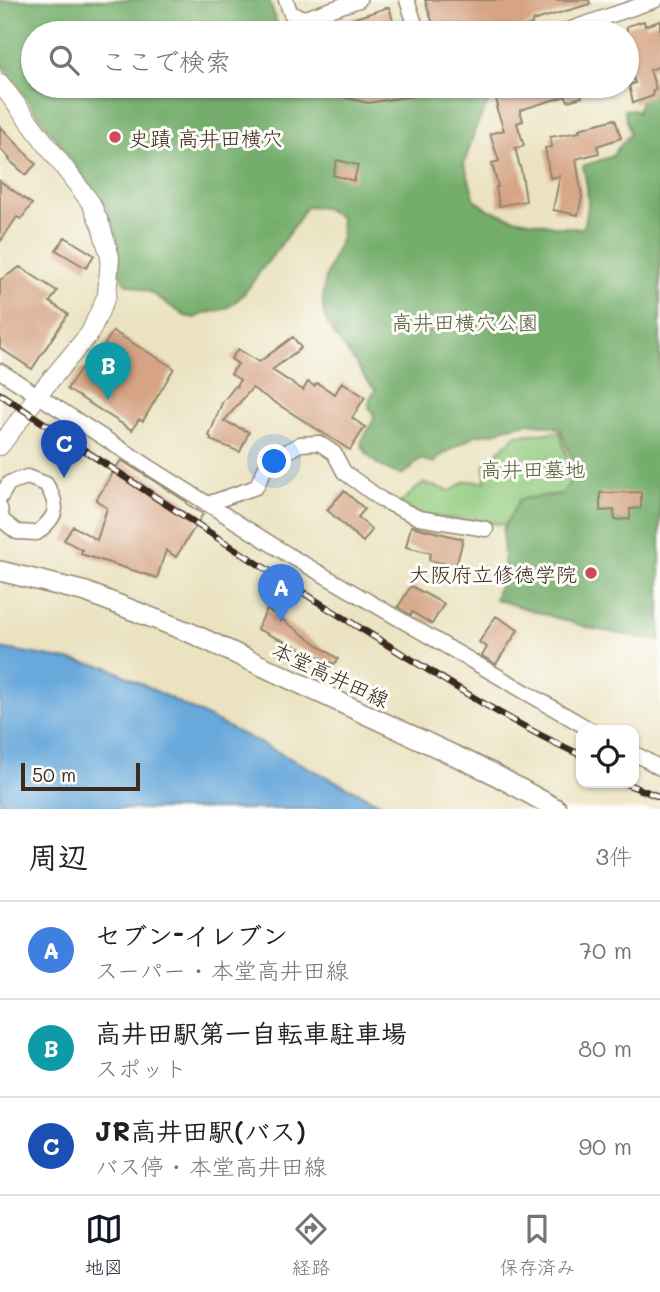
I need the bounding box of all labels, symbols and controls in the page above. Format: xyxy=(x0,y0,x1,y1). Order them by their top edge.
search box xyxy=(21,21,639,98)
icon: search xyxy=(45,41,83,79)
text: ここで検索 xyxy=(101,44,231,78)
place label: 史蹟 高井田横穴 xyxy=(129,124,283,151)
marker: 史蹟 高井田横穴 xyxy=(107,129,123,145)
park label: 高井田横穴公園 xyxy=(392,308,539,335)
pin: B xyxy=(85,342,131,400)
pin: C xyxy=(41,420,87,478)
your location xyxy=(257,444,291,478)
park label: 高井田墓地 xyxy=(481,455,586,482)
place label: 大阪府立修徳学院 xyxy=(409,560,577,587)
pin: A xyxy=(258,564,304,622)
marker: 大阪府立修徳学院 xyxy=(583,565,599,581)
street label: 本堂高井田線 xyxy=(268,635,394,713)
map controls xyxy=(576,725,639,788)
button: locate xyxy=(576,725,639,788)
scale bar xyxy=(21,760,140,792)
text: 50 m xyxy=(32,762,76,787)
text: 周辺 xyxy=(28,836,88,876)
text: 3件 xyxy=(596,841,632,871)
text: セブン-イレブン xyxy=(95,918,288,952)
text: A xyxy=(43,935,59,965)
text: 70 m xyxy=(579,935,632,965)
text: スーパー · 本堂高井田線 xyxy=(95,955,349,985)
text: 高井田駅第一自転車駐車場 xyxy=(95,1016,407,1050)
text: B xyxy=(43,1033,59,1063)
text: 80 m xyxy=(578,1033,632,1063)
text: スポット xyxy=(95,1053,187,1083)
text: JR高井田駅(バス) xyxy=(95,1114,306,1148)
text: C xyxy=(42,1131,60,1161)
text: 90 m xyxy=(579,1131,632,1161)
text: バス停 · 本堂高井田線 xyxy=(95,1151,327,1181)
tab: 地図 xyxy=(85,1210,123,1279)
tab: 経路 xyxy=(292,1210,330,1279)
tab: 保存済み xyxy=(499,1210,575,1279)

